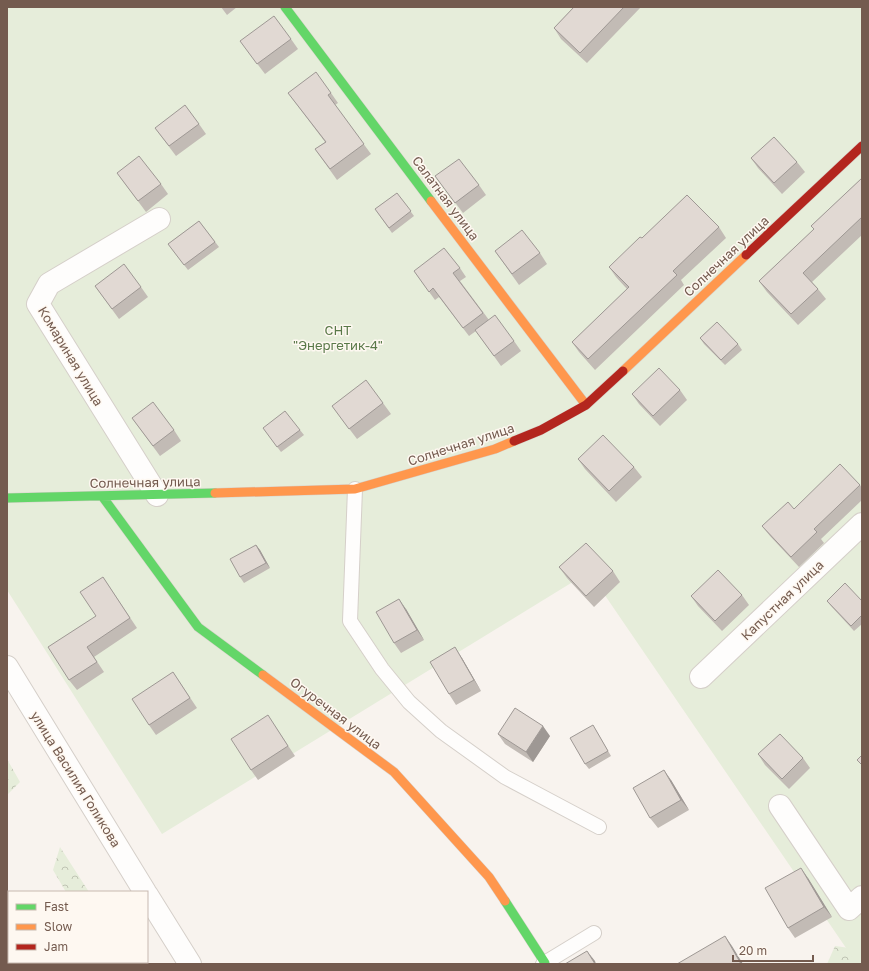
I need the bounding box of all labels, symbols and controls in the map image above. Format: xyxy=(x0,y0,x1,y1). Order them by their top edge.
street label: Салатная улица xyxy=(409,153,483,243)
street label: Солнечная улица xyxy=(680,212,772,300)
street label: Комариная улица xyxy=(35,303,107,409)
park label: СНТ "Энергетик-4" xyxy=(293,322,383,353)
street label: Солнечная улица xyxy=(406,419,516,469)
street label: Солнечная улица xyxy=(89,473,201,491)
street label: Капустная улица xyxy=(737,557,827,643)
street label: Огуречная улица xyxy=(287,674,385,752)
street label: улица Василия Голикова xyxy=(28,708,124,850)
legend xyxy=(8,891,148,963)
text: Fast xyxy=(44,899,69,914)
text: Slow xyxy=(44,919,72,934)
scale bar xyxy=(733,937,813,963)
text: Jam xyxy=(44,939,68,954)
text: 20 m xyxy=(739,943,767,958)

